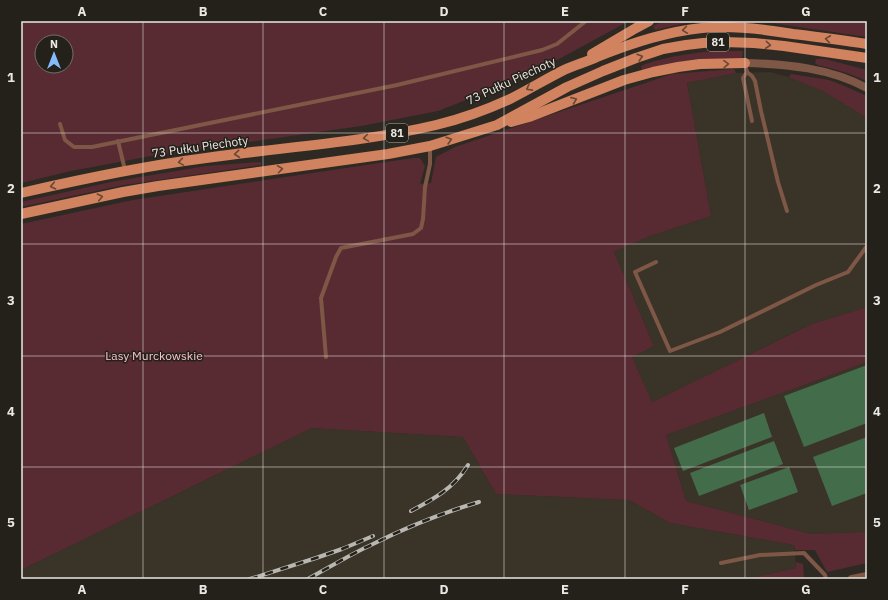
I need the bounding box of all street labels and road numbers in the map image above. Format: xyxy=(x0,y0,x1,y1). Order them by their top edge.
road number: 81 xyxy=(707,33,729,51)
street label: 73 Pułku Piechoty xyxy=(464,53,558,108)
road number: 81 xyxy=(386,124,408,142)
street label: 73 Pułku Piechoty xyxy=(151,132,249,161)

